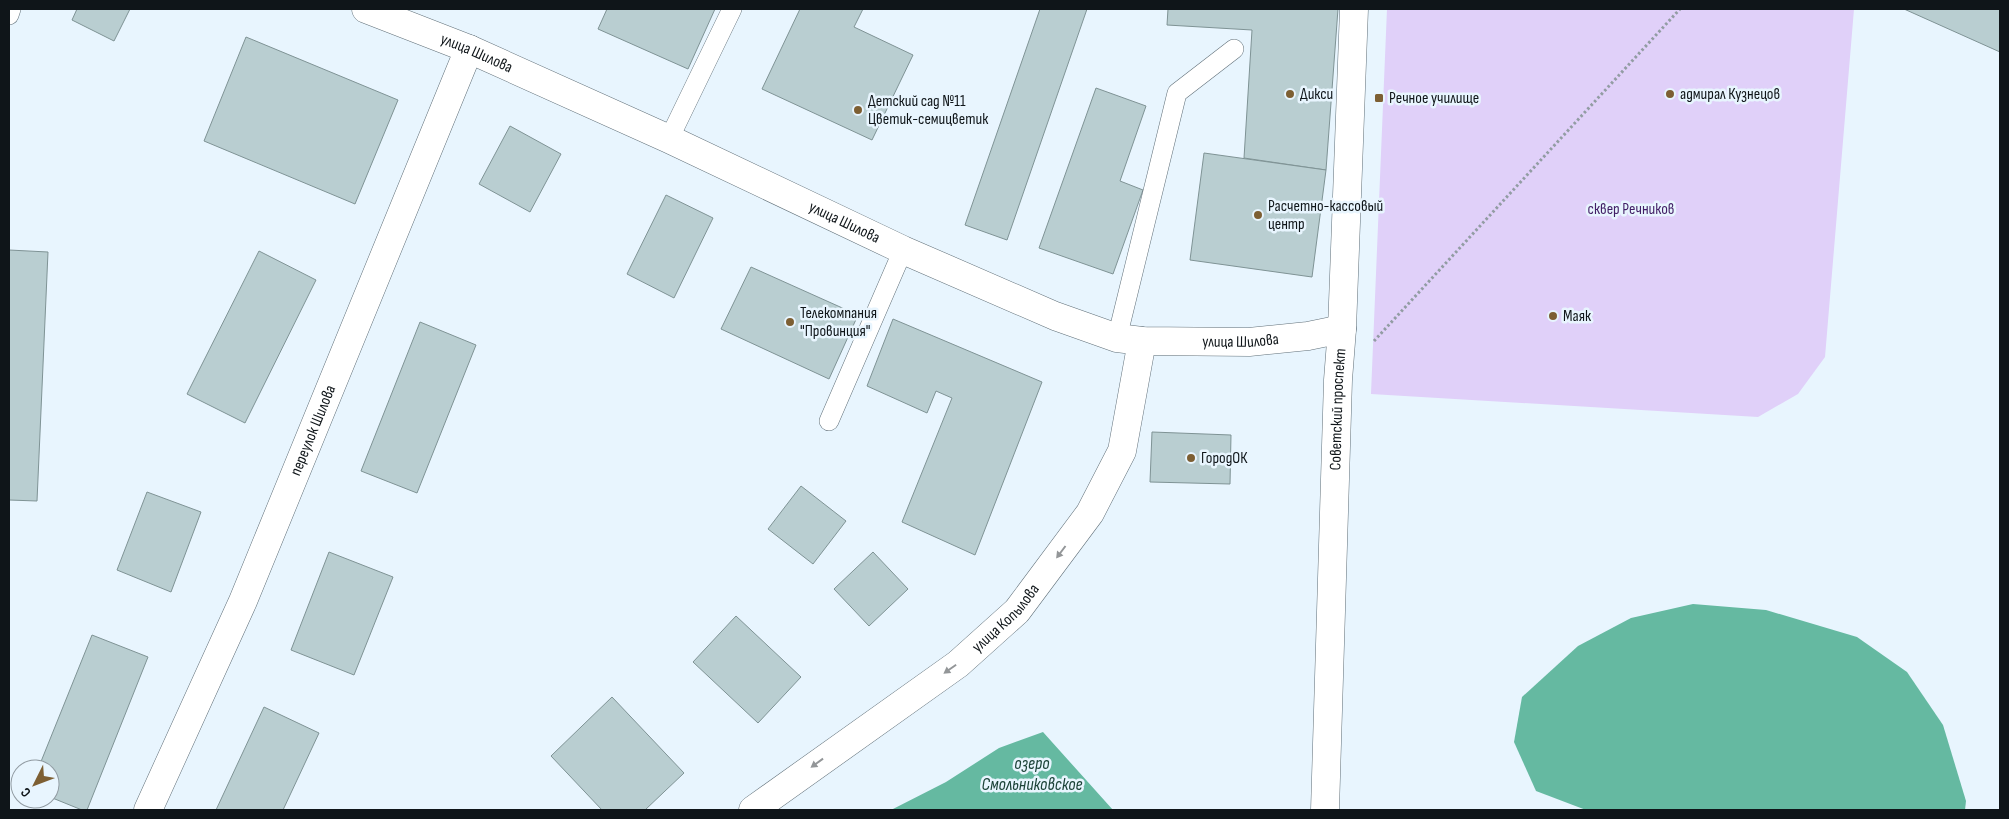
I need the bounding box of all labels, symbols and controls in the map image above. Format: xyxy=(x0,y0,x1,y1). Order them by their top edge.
street label: улица Шилова xyxy=(438,29,516,77)
place label: Дикси xyxy=(1300,85,1333,104)
place label: адмирал Кузнецов xyxy=(1680,85,1780,104)
marker: Дикси xyxy=(1284,88,1296,100)
marker: адмирал Кузнецов xyxy=(1664,88,1676,100)
place label: Речное училище xyxy=(1389,89,1479,108)
place label: Детский сад №11 Цветик-семицветик xyxy=(868,92,989,129)
marker: Речное училище xyxy=(1373,92,1385,104)
marker: Детский сад №11 Цветик-семицветик xyxy=(852,104,864,116)
street label: улица Шилова xyxy=(806,197,883,247)
place label: Расчетно-кассовый центр xyxy=(1268,197,1383,234)
park label: сквер Речников xyxy=(1588,200,1674,219)
marker: Расчетно-кассовый центр xyxy=(1252,209,1264,221)
place label: Телекомпания "Провинция" xyxy=(800,304,877,341)
place label: Маяк xyxy=(1563,307,1592,326)
marker: Маяк xyxy=(1547,310,1559,322)
marker: Телекомпания "Провинция" xyxy=(784,316,796,328)
street label: улица Шилова xyxy=(1202,330,1280,352)
street label: Советский проспект xyxy=(1326,347,1350,471)
street label: переулок Шилова xyxy=(286,382,340,478)
place label: ГородОК xyxy=(1201,449,1248,468)
marker: ГородОК xyxy=(1185,452,1197,464)
one-way arrow xyxy=(1056,545,1066,559)
street label: улица Копылова xyxy=(968,580,1043,656)
one-way arrow xyxy=(943,664,956,674)
water label: озеро Смольниковское xyxy=(981,753,1083,795)
one-way arrow xyxy=(811,758,824,769)
north arrow xyxy=(10,759,60,809)
text: С xyxy=(17,784,34,801)

